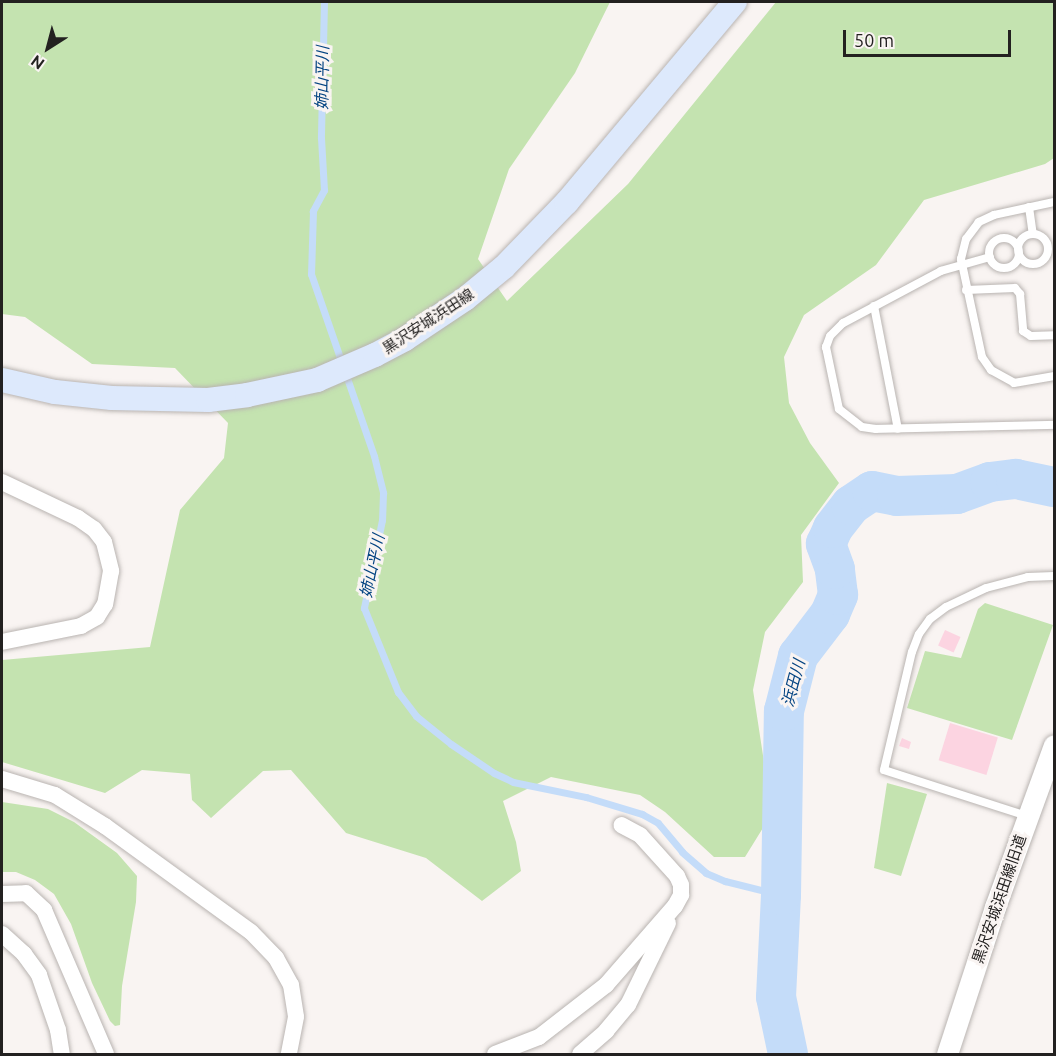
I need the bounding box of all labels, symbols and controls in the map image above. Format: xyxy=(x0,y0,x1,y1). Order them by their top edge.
north arrow xyxy=(18,18,78,78)
scale bar xyxy=(846,18,1014,56)
text: 50 m xyxy=(854,30,894,50)
water label: 姉山平川 xyxy=(312,46,332,110)
text: N xyxy=(27,52,48,73)
street label: 黒沢安城浜田線 xyxy=(379,285,477,357)
water label: 姉山平川 xyxy=(356,533,388,599)
water label: 浜田川 xyxy=(778,657,808,709)
street label: 黒沢安城浜田線旧道 xyxy=(969,832,1029,966)

